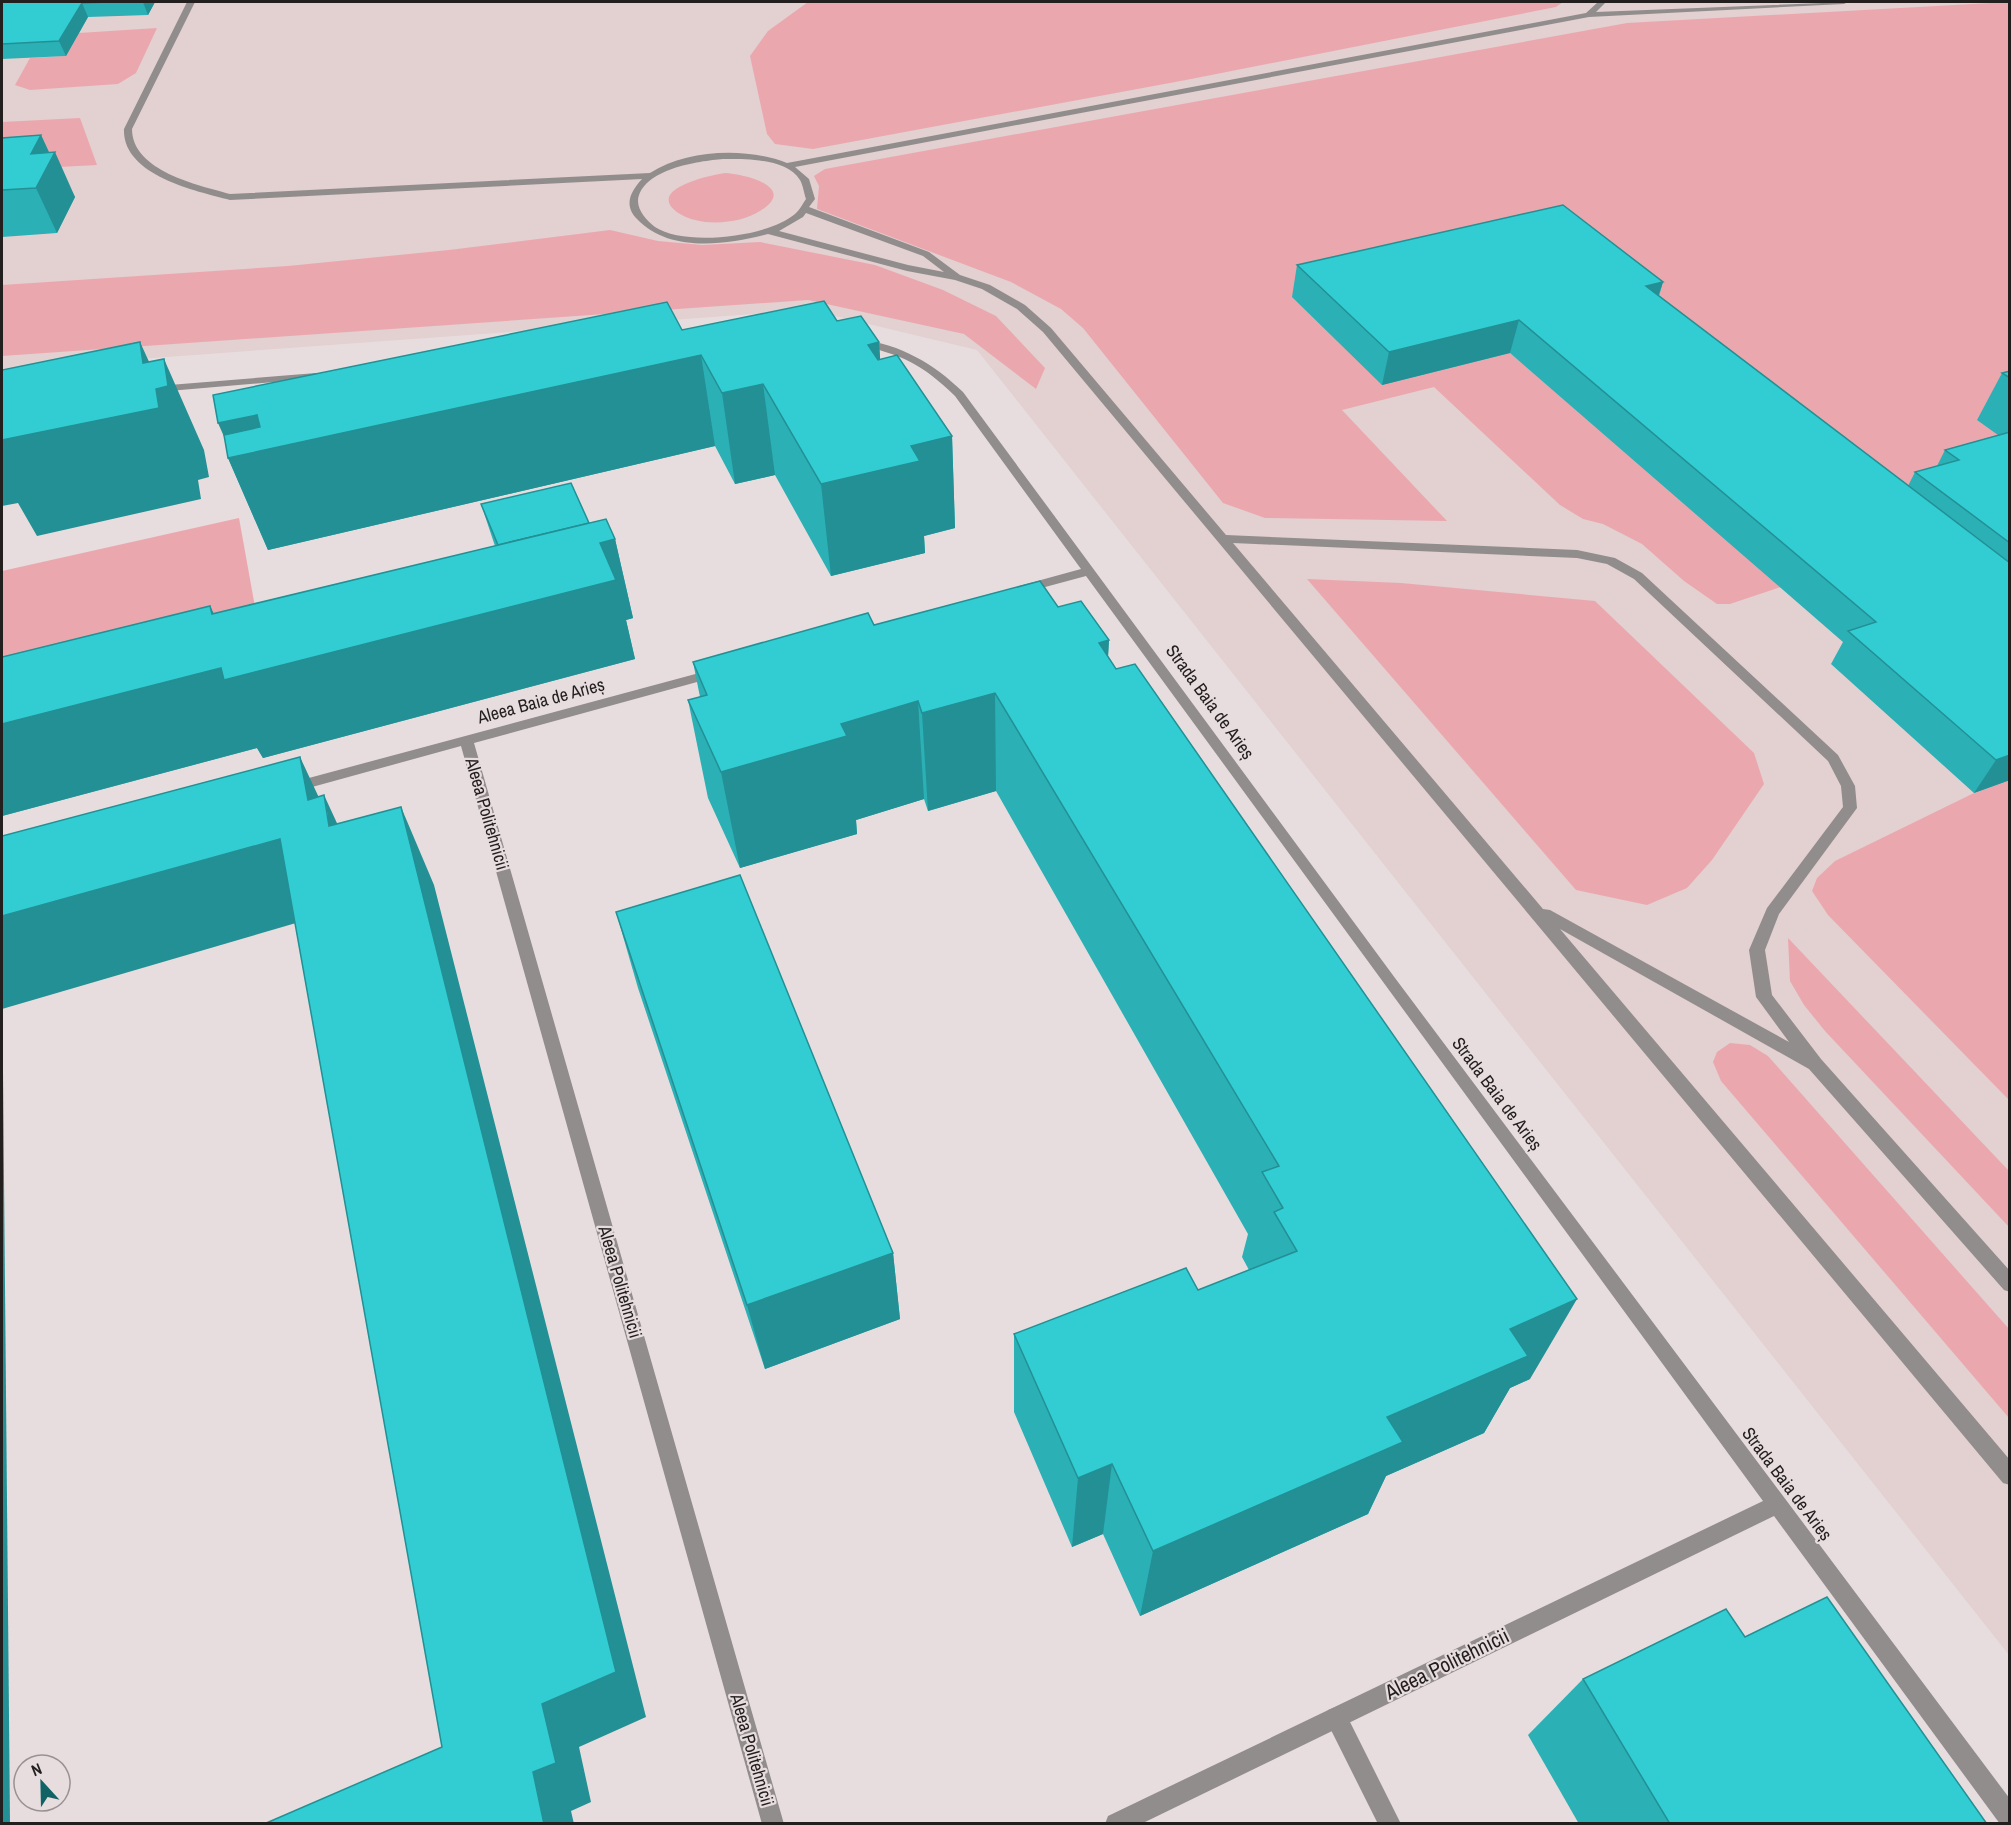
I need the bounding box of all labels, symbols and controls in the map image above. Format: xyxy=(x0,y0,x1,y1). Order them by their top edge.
street label: Strada Baia de Arieș xyxy=(1160,639,1261,764)
street label: Aleea Baia de Arieș xyxy=(474,672,607,730)
street label: Aleea Politehnicii xyxy=(459,754,515,873)
street label: Strada Baia de Arieș xyxy=(1446,1032,1548,1156)
street label: Aleea Politehnicii xyxy=(592,1222,648,1341)
street label: Strada Baia de Arieș xyxy=(1736,1422,1838,1546)
street label: Aleea Politehnicii xyxy=(1379,1621,1514,1707)
street label: Aleea Politehnicii xyxy=(724,1690,780,1809)
north arrow xyxy=(12,1753,72,1813)
text: N xyxy=(28,1757,45,1781)

